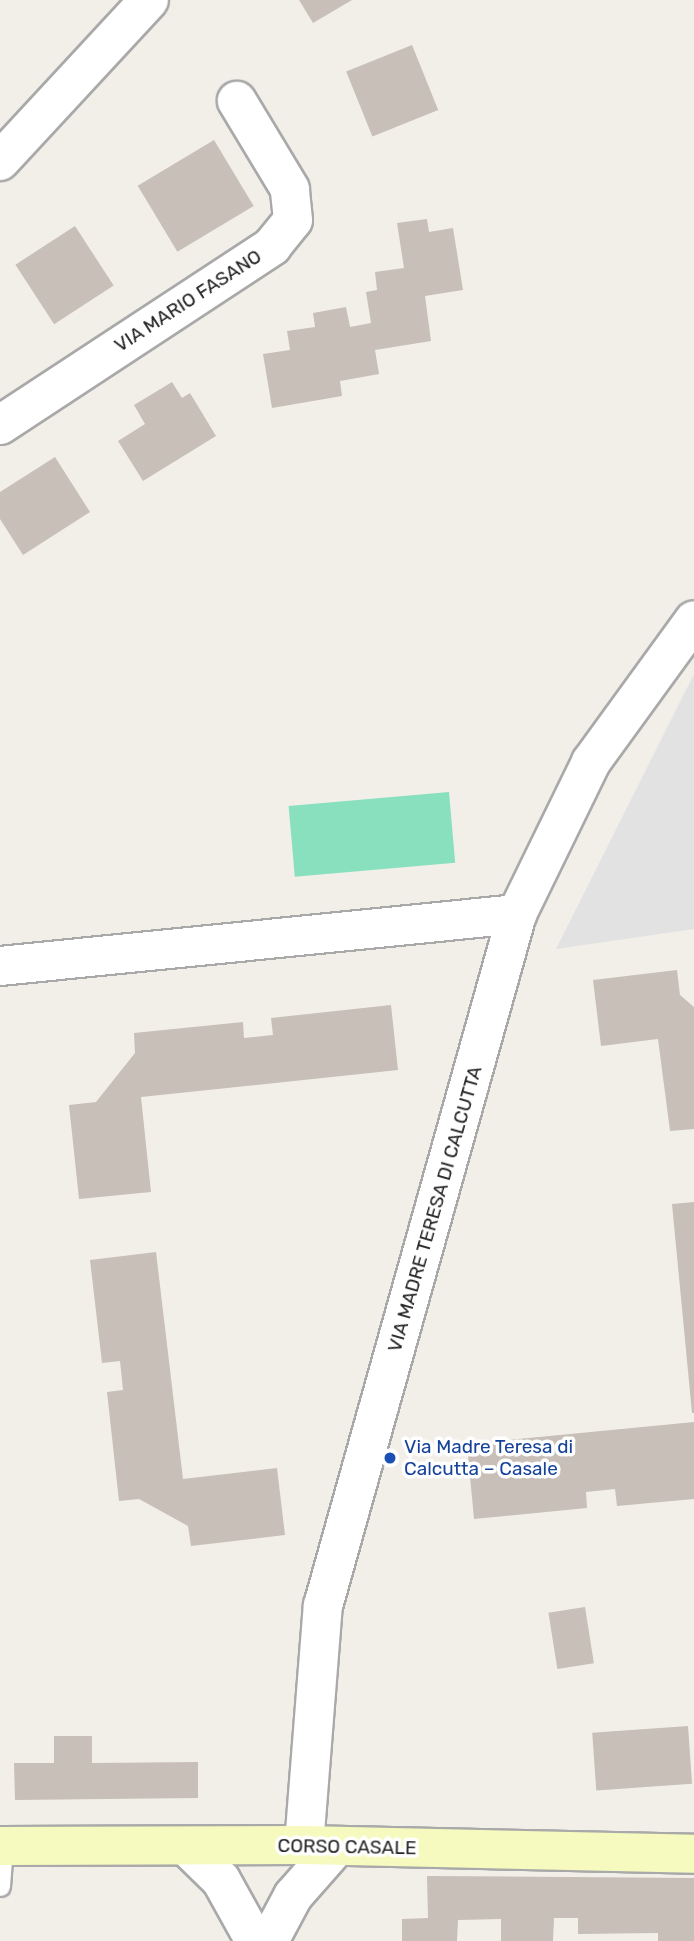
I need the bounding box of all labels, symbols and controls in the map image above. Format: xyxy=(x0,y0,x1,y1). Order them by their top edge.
street label: VIA MARIO FASANO xyxy=(110,245,266,357)
street label: VIA MADRE TERESA DI CALCUTTA xyxy=(383,1063,487,1355)
place label: Via Madre Teresa di Calcutta – Casale xyxy=(404,1436,574,1480)
marker: Via Madre Teresa di Calcutta – Casale xyxy=(382,1450,398,1466)
street label: CORSO CASALE xyxy=(277,1834,417,1860)

